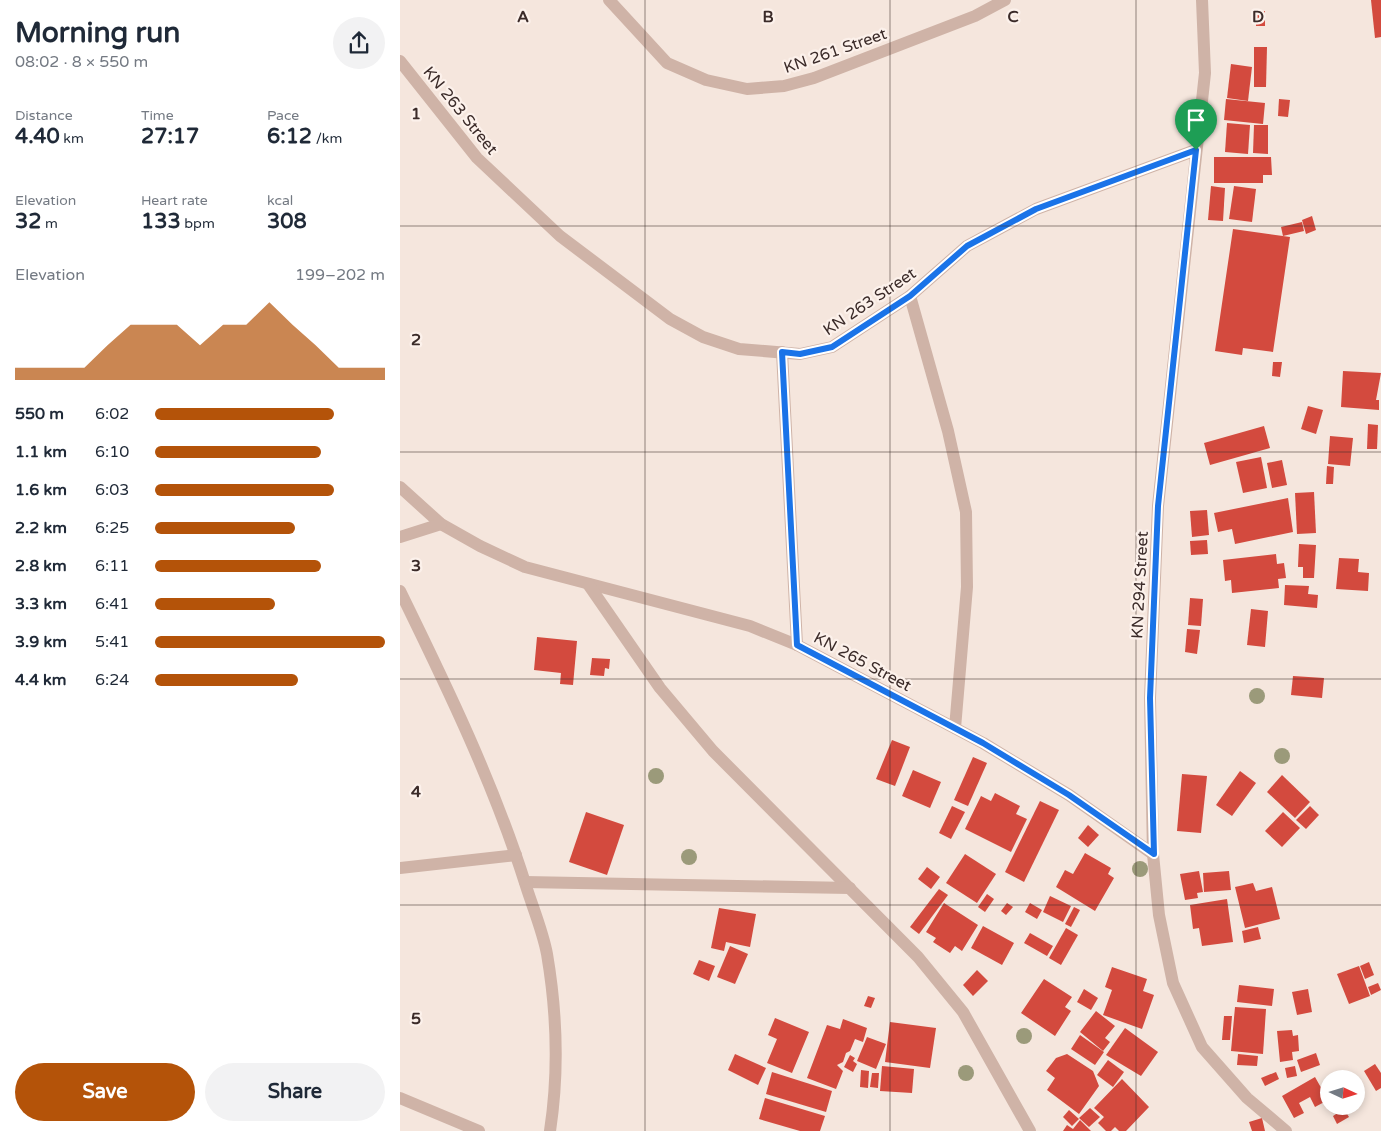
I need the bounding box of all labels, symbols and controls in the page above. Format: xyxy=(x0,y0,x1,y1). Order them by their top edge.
text: A xyxy=(517,7,529,27)
text: B xyxy=(762,7,774,27)
text: C xyxy=(1007,7,1019,27)
text: D xyxy=(1252,7,1264,27)
text: Morning run xyxy=(15,16,180,50)
button: share xyxy=(333,17,385,69)
street label: KN 261 Street xyxy=(781,24,890,78)
text: 08:02 · 8 × 550 m xyxy=(15,52,148,72)
street label: KN 263 Street xyxy=(419,62,502,159)
pin xyxy=(1175,99,1217,150)
text: 1 xyxy=(411,104,421,124)
icon: arrive xyxy=(1182,106,1210,134)
text: Distance xyxy=(15,107,73,124)
text: Time xyxy=(141,107,174,124)
text: Pace xyxy=(267,107,299,124)
text: 4.40 xyxy=(15,124,60,149)
text: 27:17 xyxy=(141,124,199,149)
text: 6:12 xyxy=(267,124,312,149)
text: km xyxy=(60,130,84,147)
text: /km xyxy=(312,130,342,147)
text: Elevation xyxy=(15,192,76,209)
text: Heart rate xyxy=(141,192,208,209)
text: kcal xyxy=(267,192,293,209)
text: 32 xyxy=(15,209,41,234)
text: 133 xyxy=(141,209,181,234)
text: 308 xyxy=(267,209,307,234)
text: m xyxy=(41,215,58,232)
text: bpm xyxy=(181,215,215,232)
street label: KN 263 Street xyxy=(819,263,920,340)
text: Elevation xyxy=(15,265,85,285)
text: 199–202 m xyxy=(295,265,385,285)
text: 2 xyxy=(411,330,421,350)
text: 550 m xyxy=(15,404,64,424)
text: 6:02 xyxy=(95,404,129,424)
text: 1.1 km xyxy=(15,442,67,462)
text: 6:10 xyxy=(95,442,129,462)
text: 1.6 km xyxy=(15,480,67,500)
text: 6:03 xyxy=(95,480,129,500)
text: 2.2 km xyxy=(15,518,67,538)
text: 6:25 xyxy=(95,518,129,538)
street label: KN 294 Street xyxy=(1127,531,1153,639)
text: 2.8 km xyxy=(15,556,67,576)
text: 6:11 xyxy=(95,556,129,576)
text: 3 xyxy=(411,556,421,576)
text: 3.3 km xyxy=(15,594,67,614)
text: 6:41 xyxy=(95,594,129,614)
street label: KN 265 Street xyxy=(810,628,915,696)
text: 3.9 km xyxy=(15,632,67,652)
text: 5:41 xyxy=(95,632,129,652)
text: 4.4 km xyxy=(15,670,67,690)
text: 6:24 xyxy=(95,670,129,690)
text: 4 xyxy=(411,782,421,802)
text: 5 xyxy=(411,1009,421,1029)
button: Save xyxy=(15,1063,195,1121)
button: Share xyxy=(205,1063,385,1121)
north arrow xyxy=(1320,1070,1365,1115)
map controls xyxy=(1320,1070,1365,1115)

